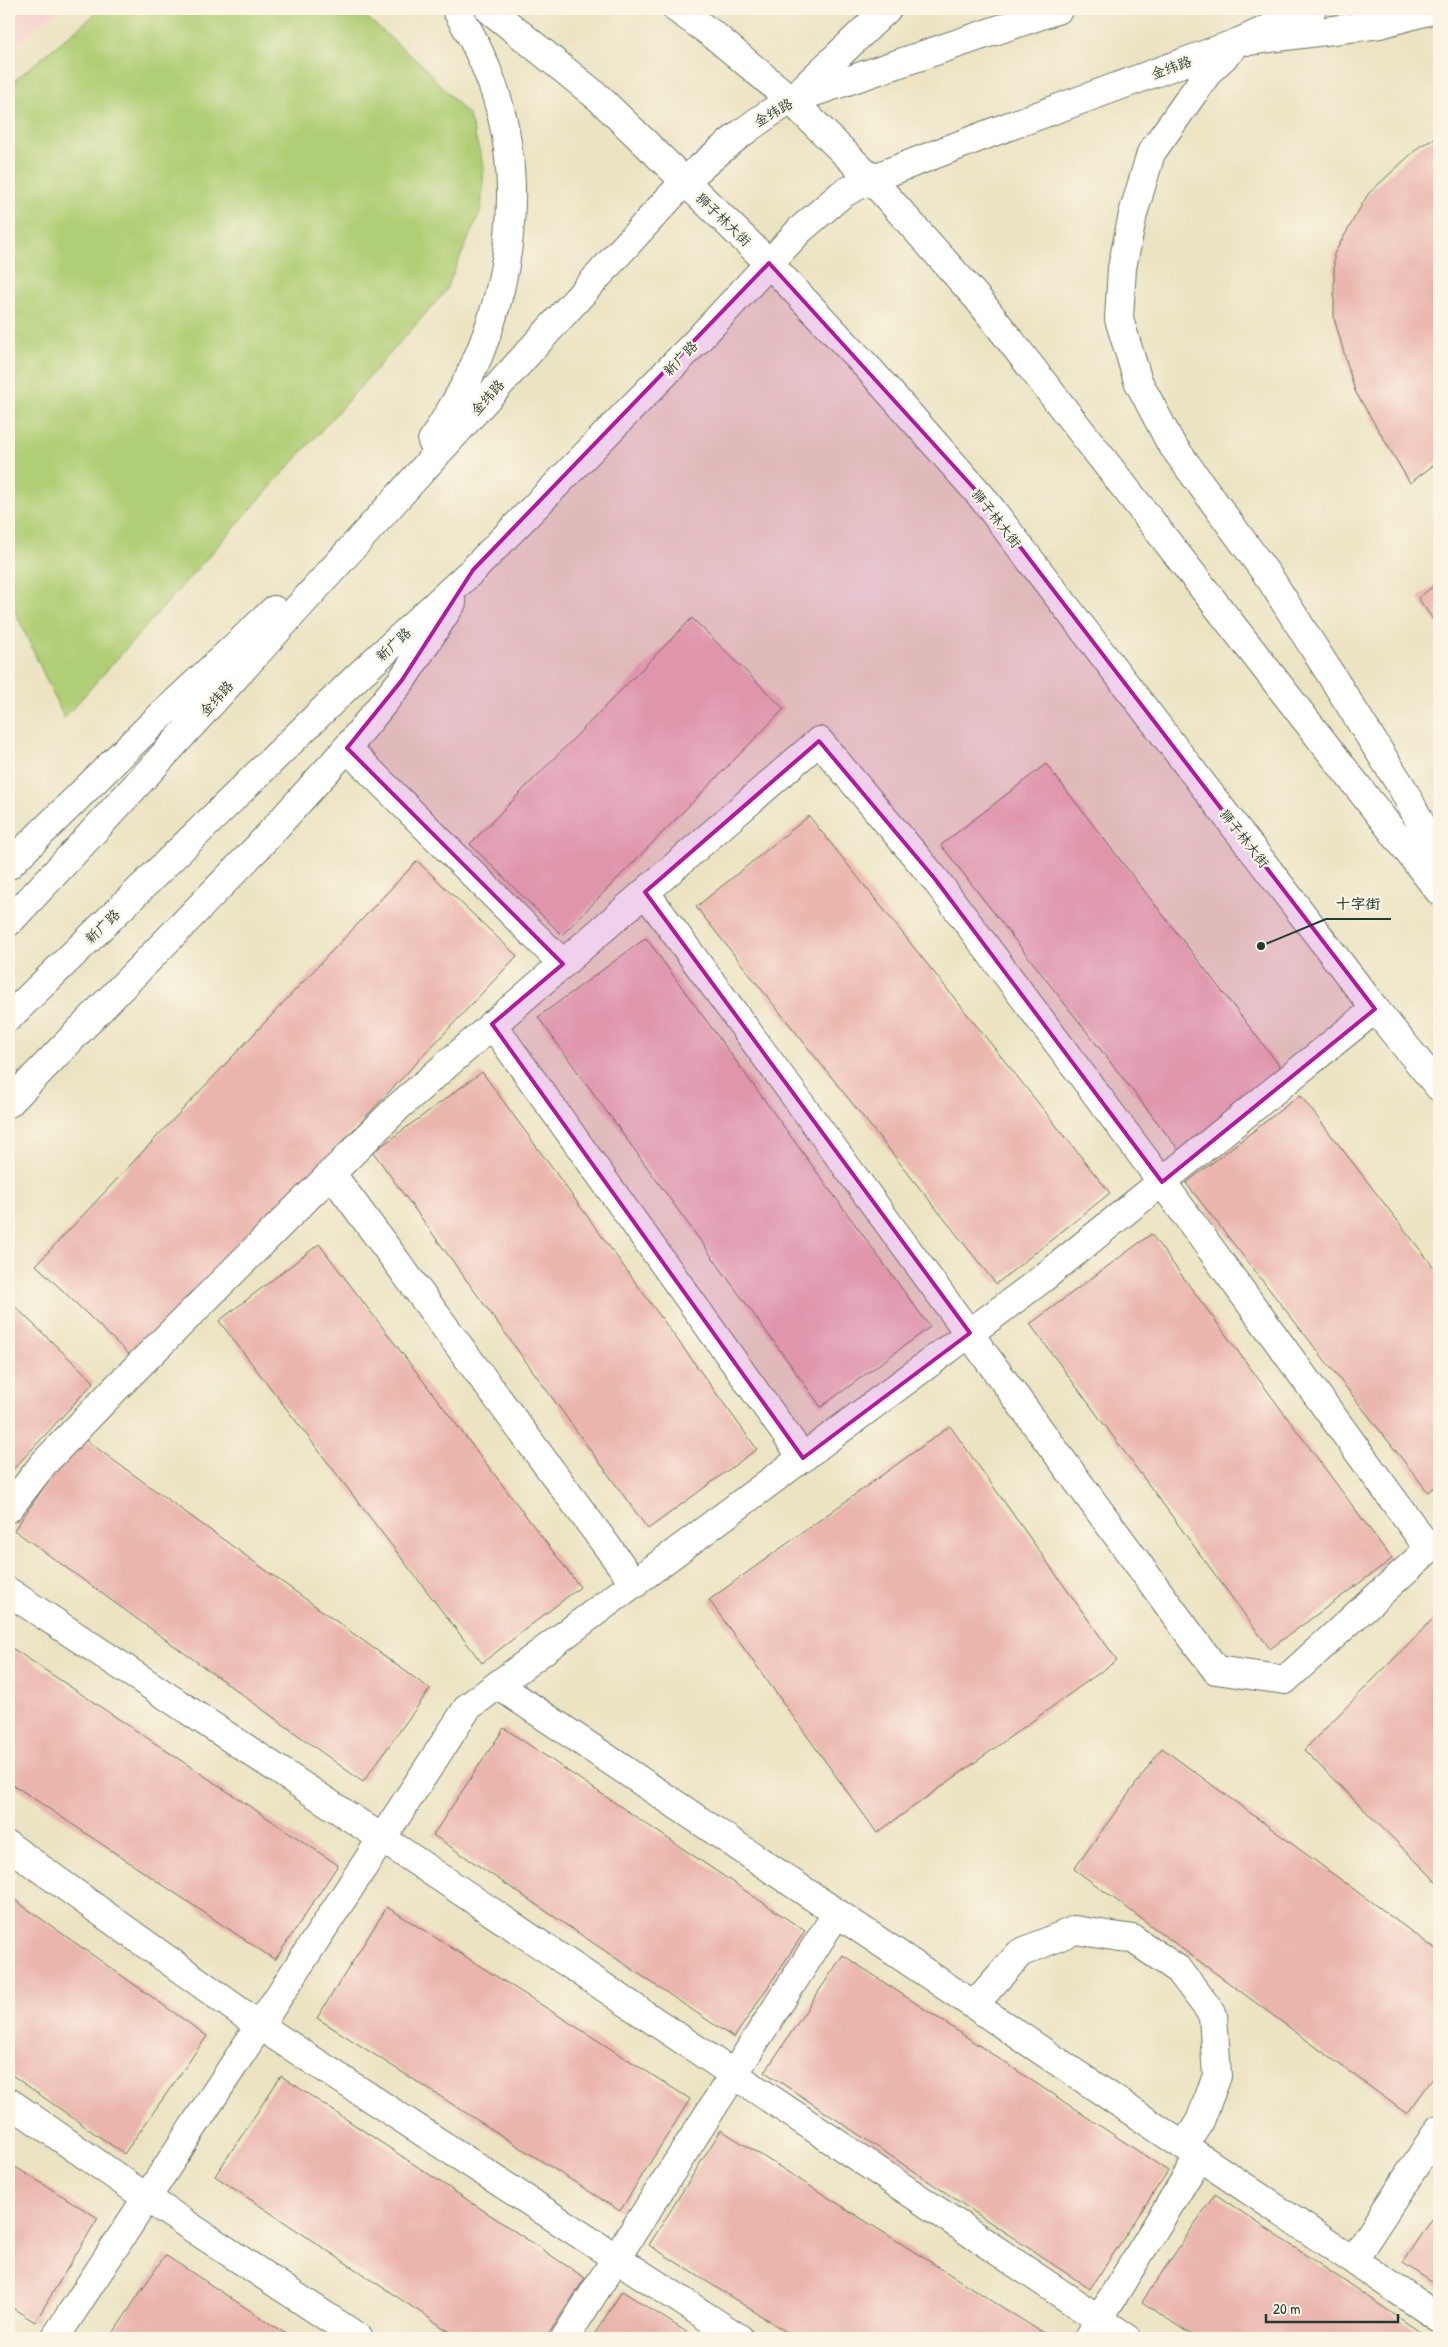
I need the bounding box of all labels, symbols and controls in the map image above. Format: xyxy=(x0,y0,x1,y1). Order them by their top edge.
street label: 金纬路 xyxy=(1148,51,1194,83)
street label: 金纬路 xyxy=(750,93,796,131)
street label: 狮子林大街 xyxy=(692,188,756,250)
street label: 新广路 xyxy=(659,336,701,380)
street label: 金纬路 xyxy=(466,375,508,419)
street label: 狮子林大街 xyxy=(968,485,1026,551)
street label: 新广路 xyxy=(371,623,415,665)
street label: 金纬路 xyxy=(195,676,237,720)
street label: 狮子林大街 xyxy=(1216,805,1274,871)
callout: 十字街 xyxy=(1326,889,1391,919)
text: 十字街 xyxy=(1335,893,1381,914)
street label: 新广路 xyxy=(80,905,124,947)
scale bar xyxy=(1266,2292,1398,2324)
text: 20 m xyxy=(1273,2298,1300,2319)

